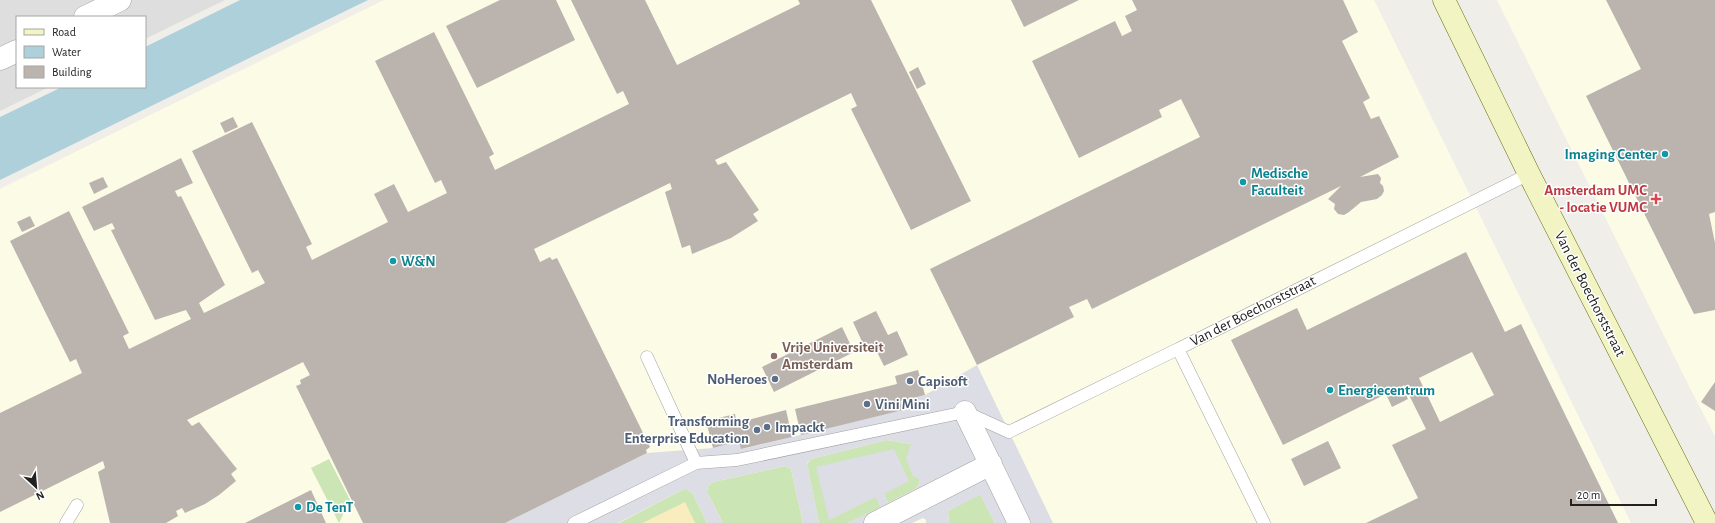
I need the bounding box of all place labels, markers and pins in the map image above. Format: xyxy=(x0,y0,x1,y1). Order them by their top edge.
place label: Imaging Center xyxy=(1564,147,1658,162)
marker: Imaging Center xyxy=(1660,149,1670,159)
place label: Medische Faculteit xyxy=(1251,166,1308,198)
marker: Medische Faculteit xyxy=(1238,177,1248,187)
place label: Amsterdam UMC - locatie VUMC xyxy=(1544,183,1647,215)
marker: Amsterdam UMC - locatie VUMC xyxy=(1650,193,1662,205)
place label: W&N xyxy=(401,254,436,269)
marker: W&N xyxy=(388,256,398,266)
place label: Vrije Universiteit Amsterdam xyxy=(782,340,884,372)
marker: Vrije Universiteit Amsterdam xyxy=(769,351,779,361)
place label: NoHeroes xyxy=(707,372,767,387)
marker: NoHeroes xyxy=(770,374,780,384)
place label: Capisoft xyxy=(918,374,968,389)
marker: Capisoft xyxy=(905,376,915,386)
place label: Energiecentrum xyxy=(1338,383,1435,398)
marker: Energiecentrum xyxy=(1325,385,1335,395)
place label: Vini Mini xyxy=(875,397,930,412)
marker: Vini Mini xyxy=(862,399,872,409)
place label: Transforming Enterprise Education xyxy=(624,414,749,446)
place label: Impackt xyxy=(775,420,825,435)
marker: Impackt xyxy=(762,422,772,432)
marker: Transforming Enterprise Education xyxy=(752,425,762,435)
place label: De TenT xyxy=(306,500,354,515)
marker: De TenT xyxy=(293,502,303,512)

